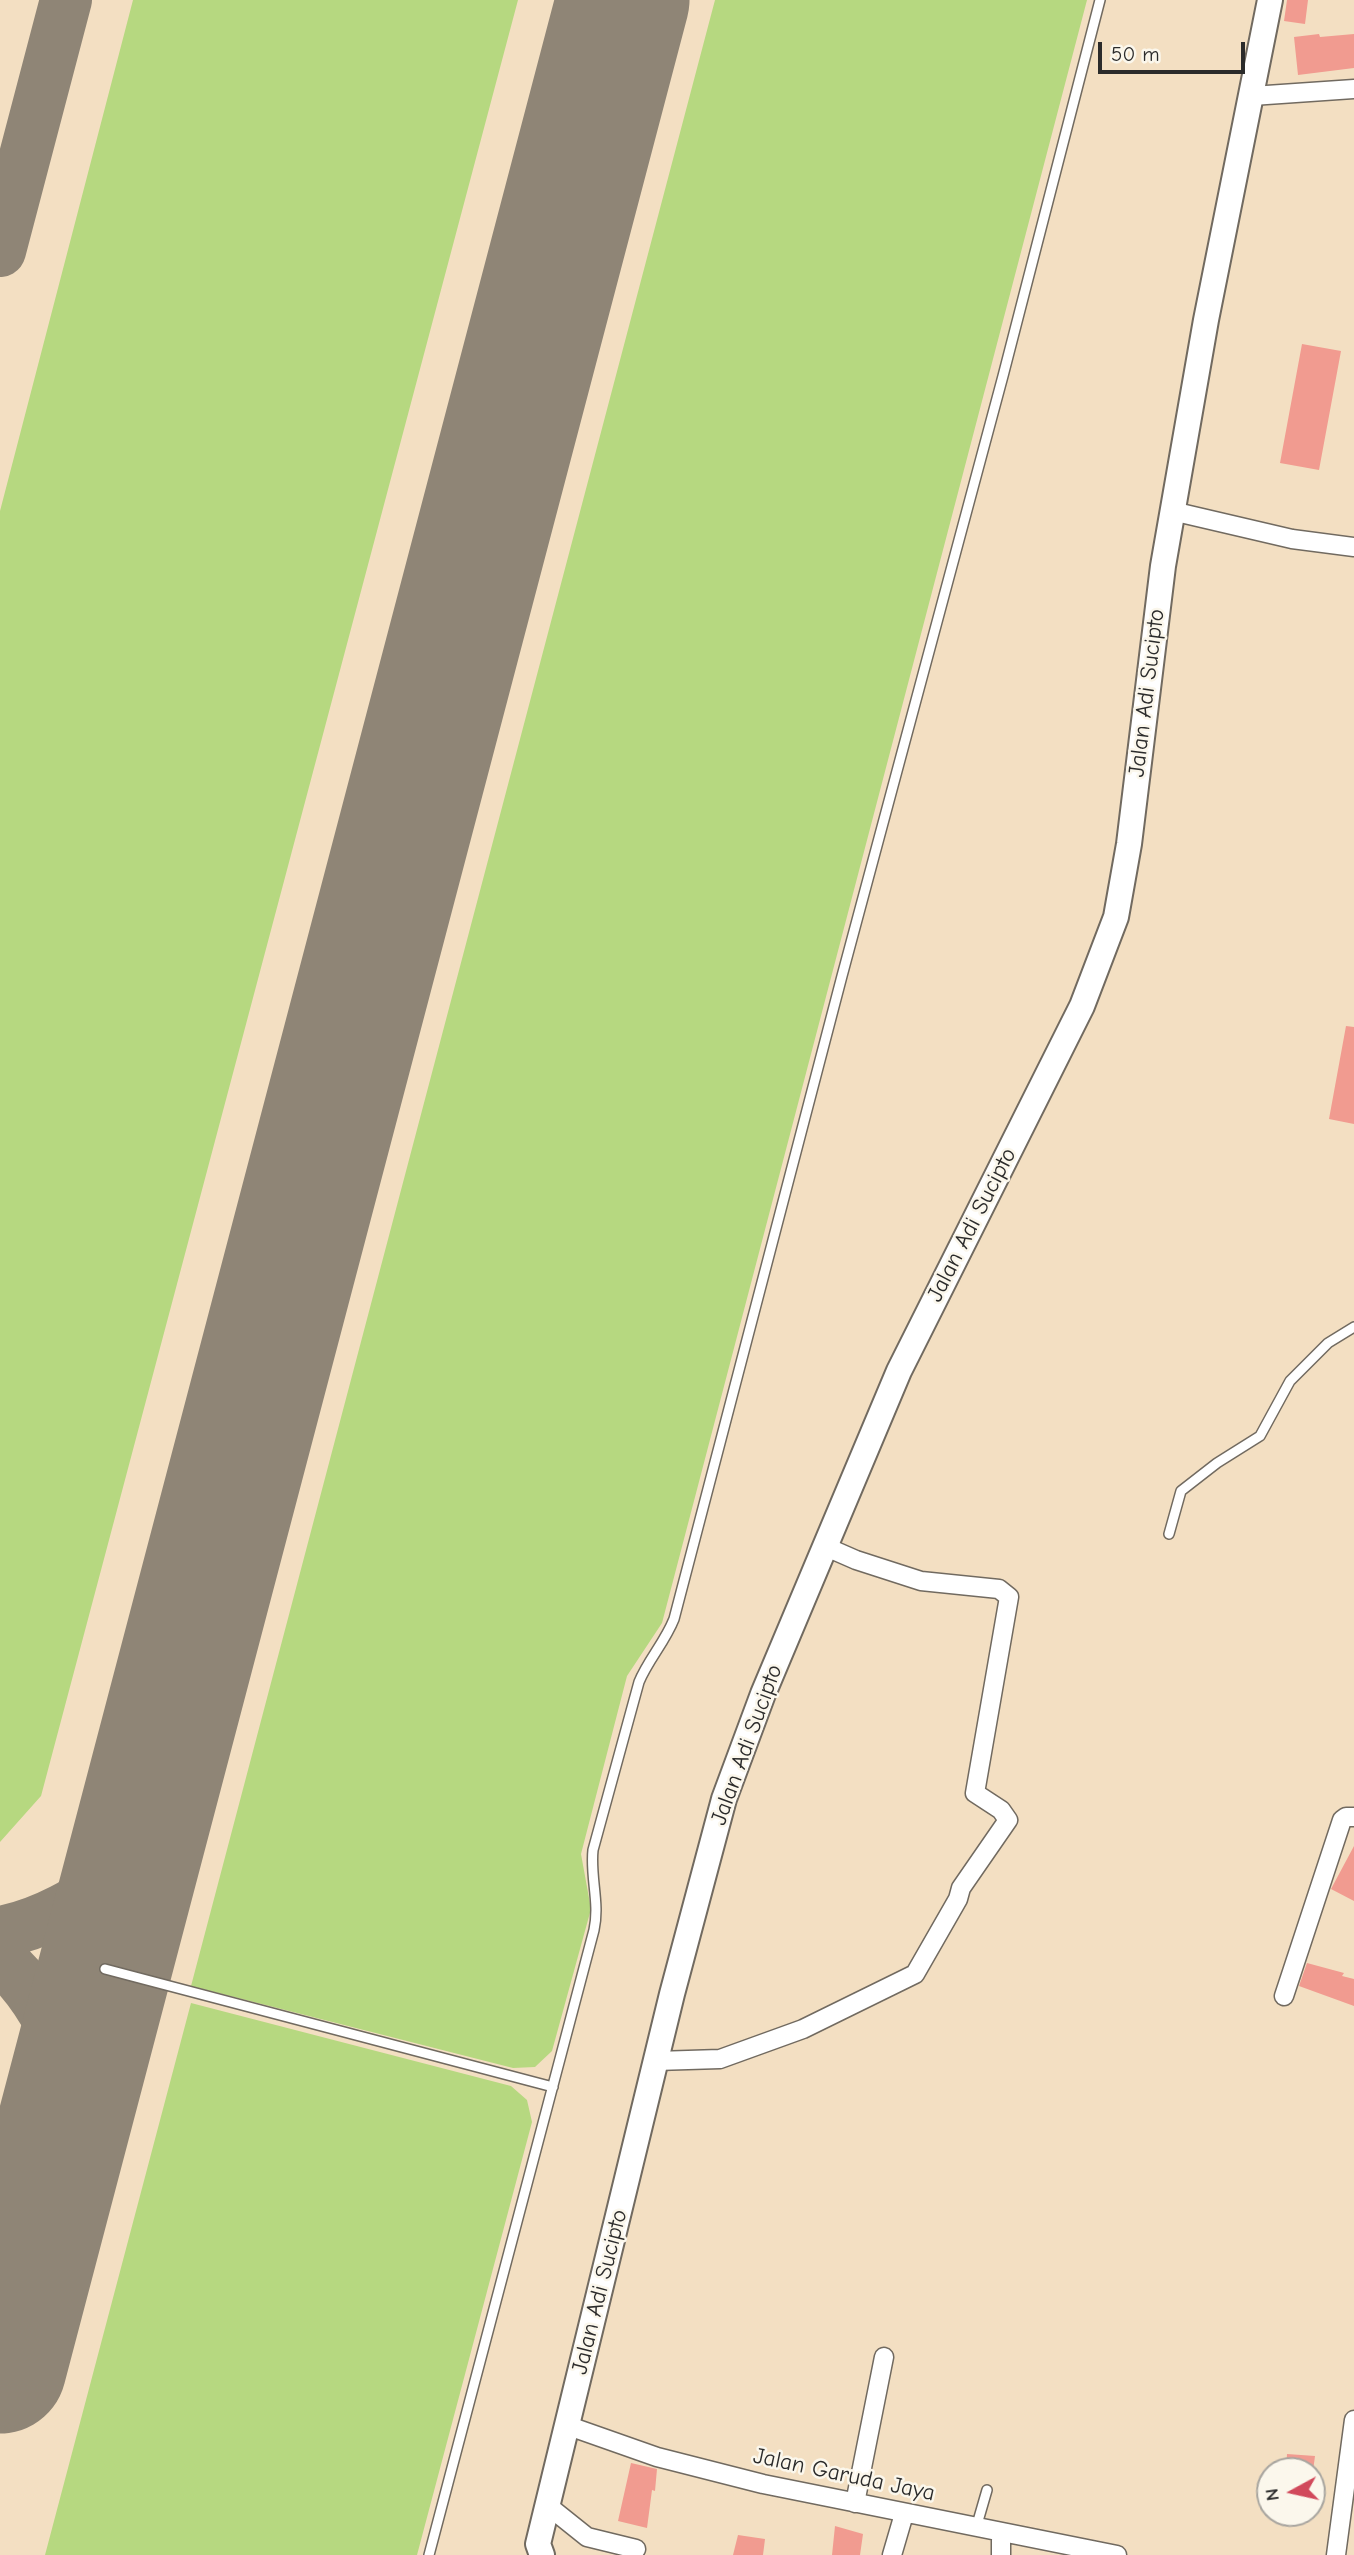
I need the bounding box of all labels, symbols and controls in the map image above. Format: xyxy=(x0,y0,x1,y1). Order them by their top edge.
scale bar xyxy=(1102,28,1249,72)
text: 50 m xyxy=(1111,42,1160,66)
street label: Jalan Adi Sucipto xyxy=(1123,607,1171,779)
street label: Jalan Adi Sucipto xyxy=(921,1143,1023,1307)
street label: Jalan Adi Sucipto xyxy=(705,1661,789,1829)
street label: Jalan Adi Sucipto xyxy=(566,2207,634,2377)
street label: Jalan Garuda Jaya xyxy=(751,2442,937,2508)
north arrow xyxy=(1256,2457,1326,2527)
text: N xyxy=(1260,2487,1284,2502)

